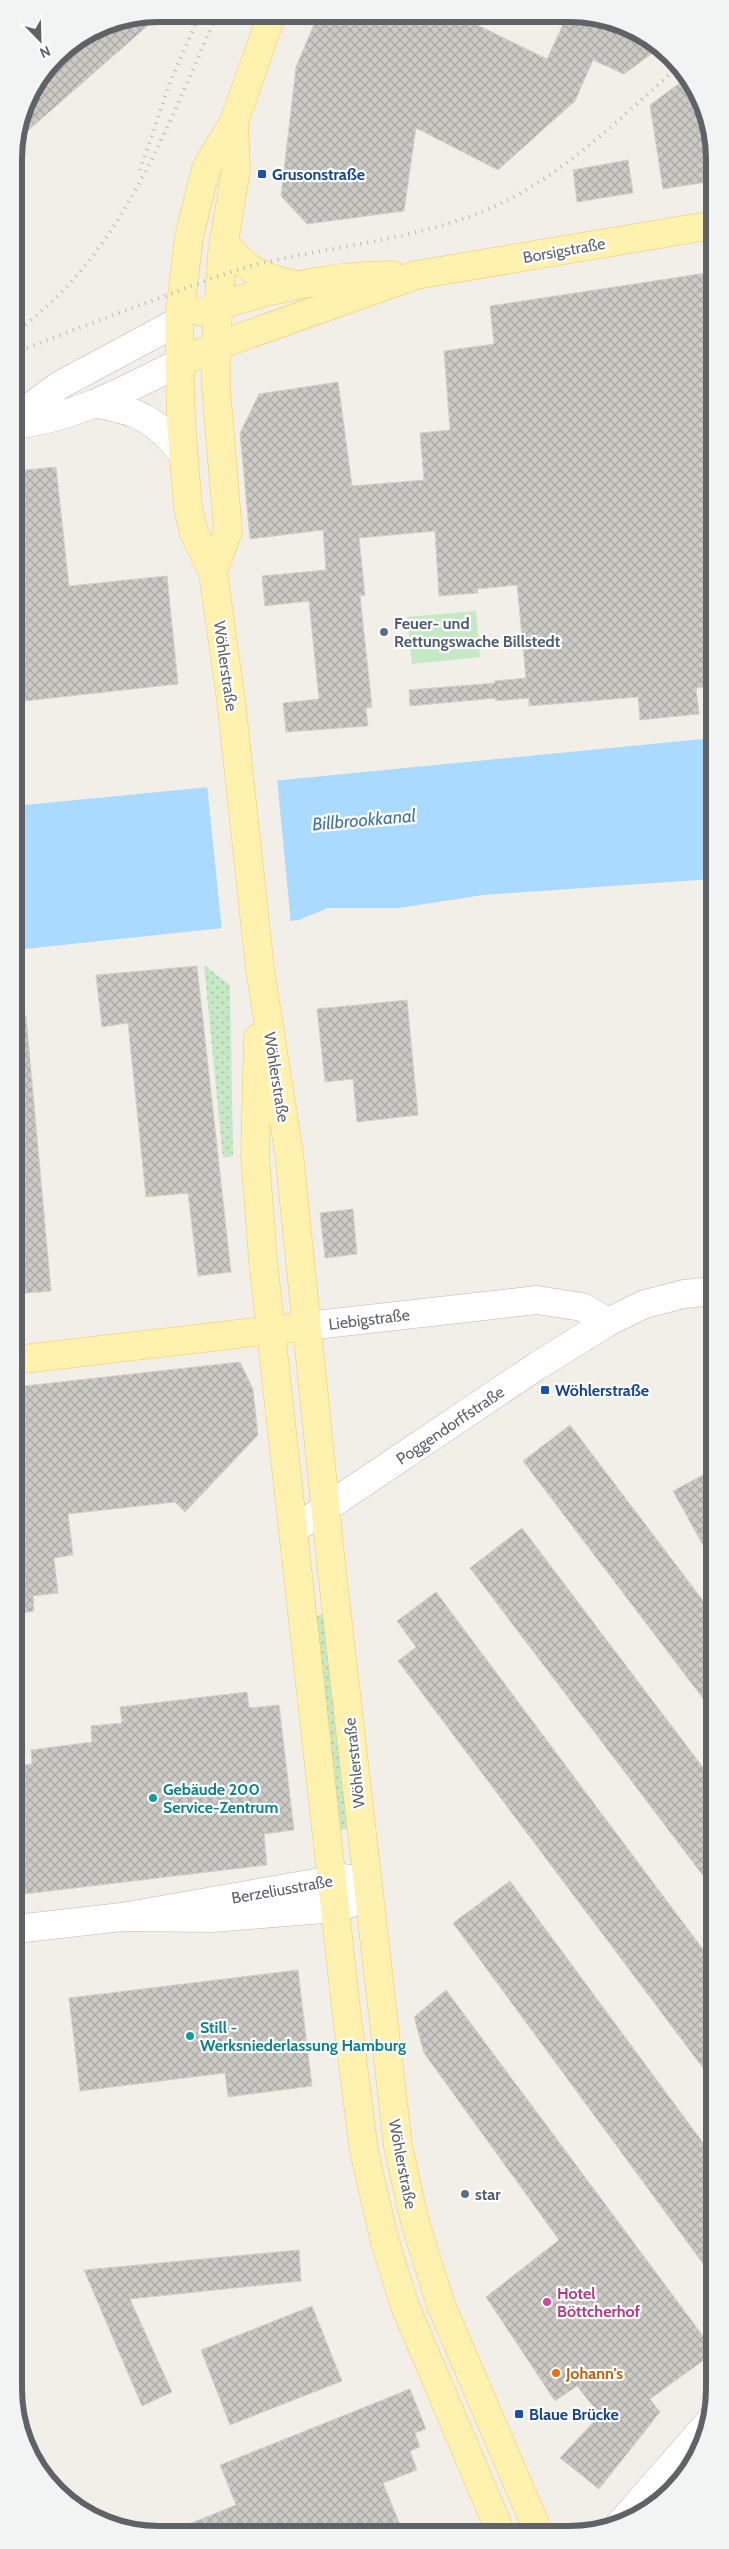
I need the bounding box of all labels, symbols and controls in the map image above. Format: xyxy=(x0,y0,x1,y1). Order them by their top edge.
north arrow xyxy=(15,15,65,65)
text: N xyxy=(37,42,53,62)
place label: Grusonstraße xyxy=(272,165,365,184)
marker: Grusonstraße xyxy=(256,168,268,180)
street label: Borsigstraße xyxy=(521,234,607,267)
place label: Feuer- und Rettungswache Billstedt xyxy=(394,614,561,651)
street label: Wöhlerstraße xyxy=(210,620,241,712)
marker: Feuer- und Rettungswache Billstedt xyxy=(378,626,390,638)
water label: Billbrookkanal xyxy=(311,804,417,835)
street label: Wöhlerstraße xyxy=(260,1031,293,1123)
street label: Liebigstraße xyxy=(327,1305,411,1334)
place label: Wöhlerstraße xyxy=(555,1381,649,1400)
street label: Poggendorffstraße xyxy=(393,1382,508,1469)
marker: Wöhlerstraße xyxy=(539,1384,551,1396)
street label: Wöhlerstraße xyxy=(340,1717,369,1809)
place label: Gebäude 200 Service-Zentrum xyxy=(163,1780,278,1817)
marker: Gebäude 200 Service-Zentrum xyxy=(147,1792,159,1804)
street label: Berzeliusstraße xyxy=(230,1871,334,1908)
place label: Still - Werksniederlassung Hamburg xyxy=(200,2018,406,2055)
marker: Still - Werksniederlassung Hamburg xyxy=(184,2030,196,2042)
street label: Wöhlerstraße xyxy=(385,2118,421,2211)
place label: star xyxy=(475,2185,501,2204)
marker: star xyxy=(459,2188,471,2200)
place label: Hotel Böttcherhof xyxy=(557,2284,641,2321)
marker: Hotel Böttcherhof xyxy=(541,2296,553,2308)
place label: Johann's xyxy=(565,2364,623,2383)
marker: Johann's xyxy=(550,2367,562,2379)
place label: Blaue Brücke xyxy=(529,2405,619,2424)
marker: Blaue Brücke xyxy=(513,2408,525,2420)

